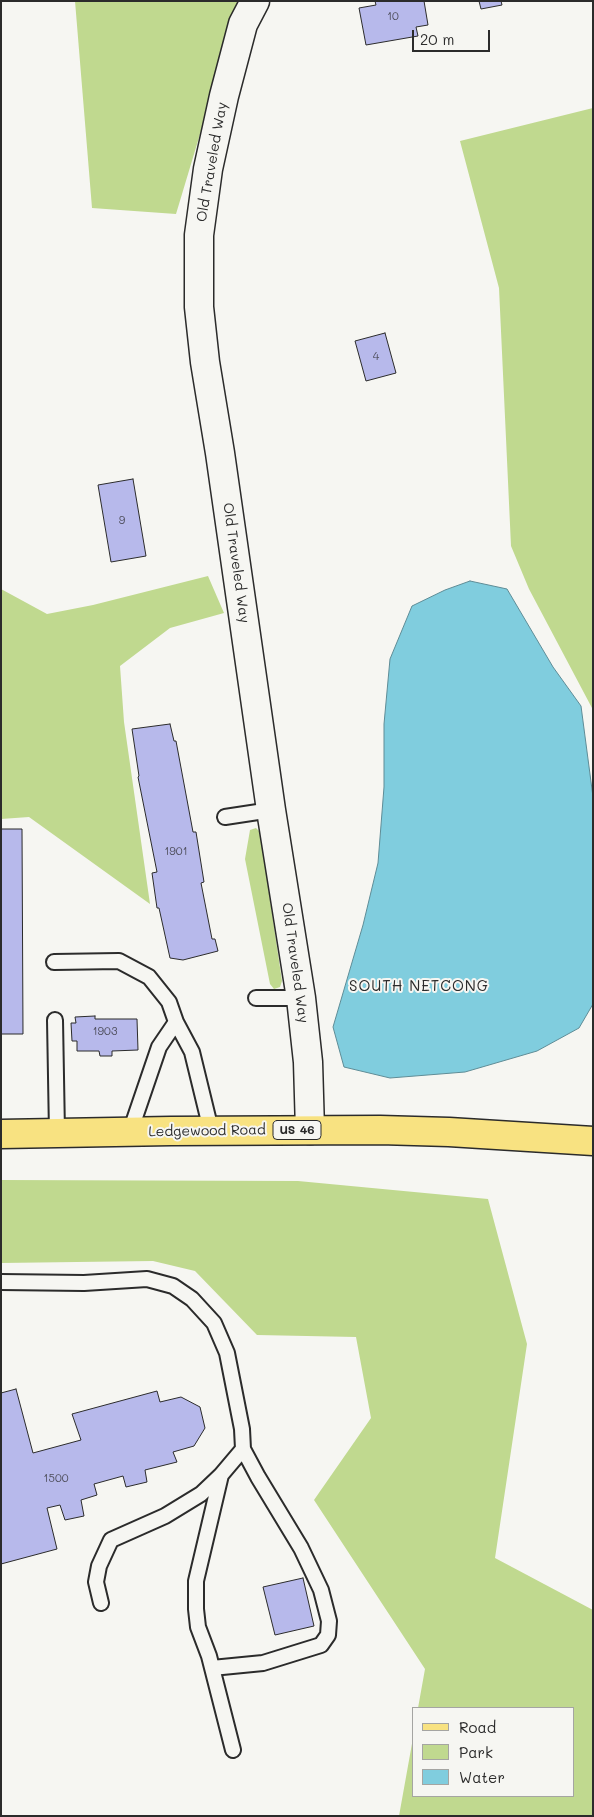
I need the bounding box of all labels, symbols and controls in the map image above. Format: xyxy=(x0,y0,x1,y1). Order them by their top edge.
house number: 10 xyxy=(387,10,399,24)
scale bar xyxy=(414,20,492,52)
text: 20 m xyxy=(420,29,454,49)
street label: Old Traveled Way xyxy=(193,101,231,223)
house number: 4 xyxy=(373,350,379,364)
street label: Old Traveled Way xyxy=(219,502,253,624)
house number: 9 xyxy=(119,514,125,528)
house number: 1901 xyxy=(164,845,188,859)
street label: Old Traveled Way xyxy=(278,902,312,1024)
district label: SOUTH NETCONG xyxy=(347,977,491,995)
house number: 1903 xyxy=(93,1025,117,1039)
road number: US 46 xyxy=(273,1120,321,1140)
street label: Ledgewood Road xyxy=(148,1122,266,1140)
house number: 1500 xyxy=(44,1472,68,1486)
legend xyxy=(412,1707,574,1797)
text: Road xyxy=(459,1717,496,1737)
text: Park xyxy=(459,1742,493,1762)
text: Water xyxy=(459,1767,505,1787)

